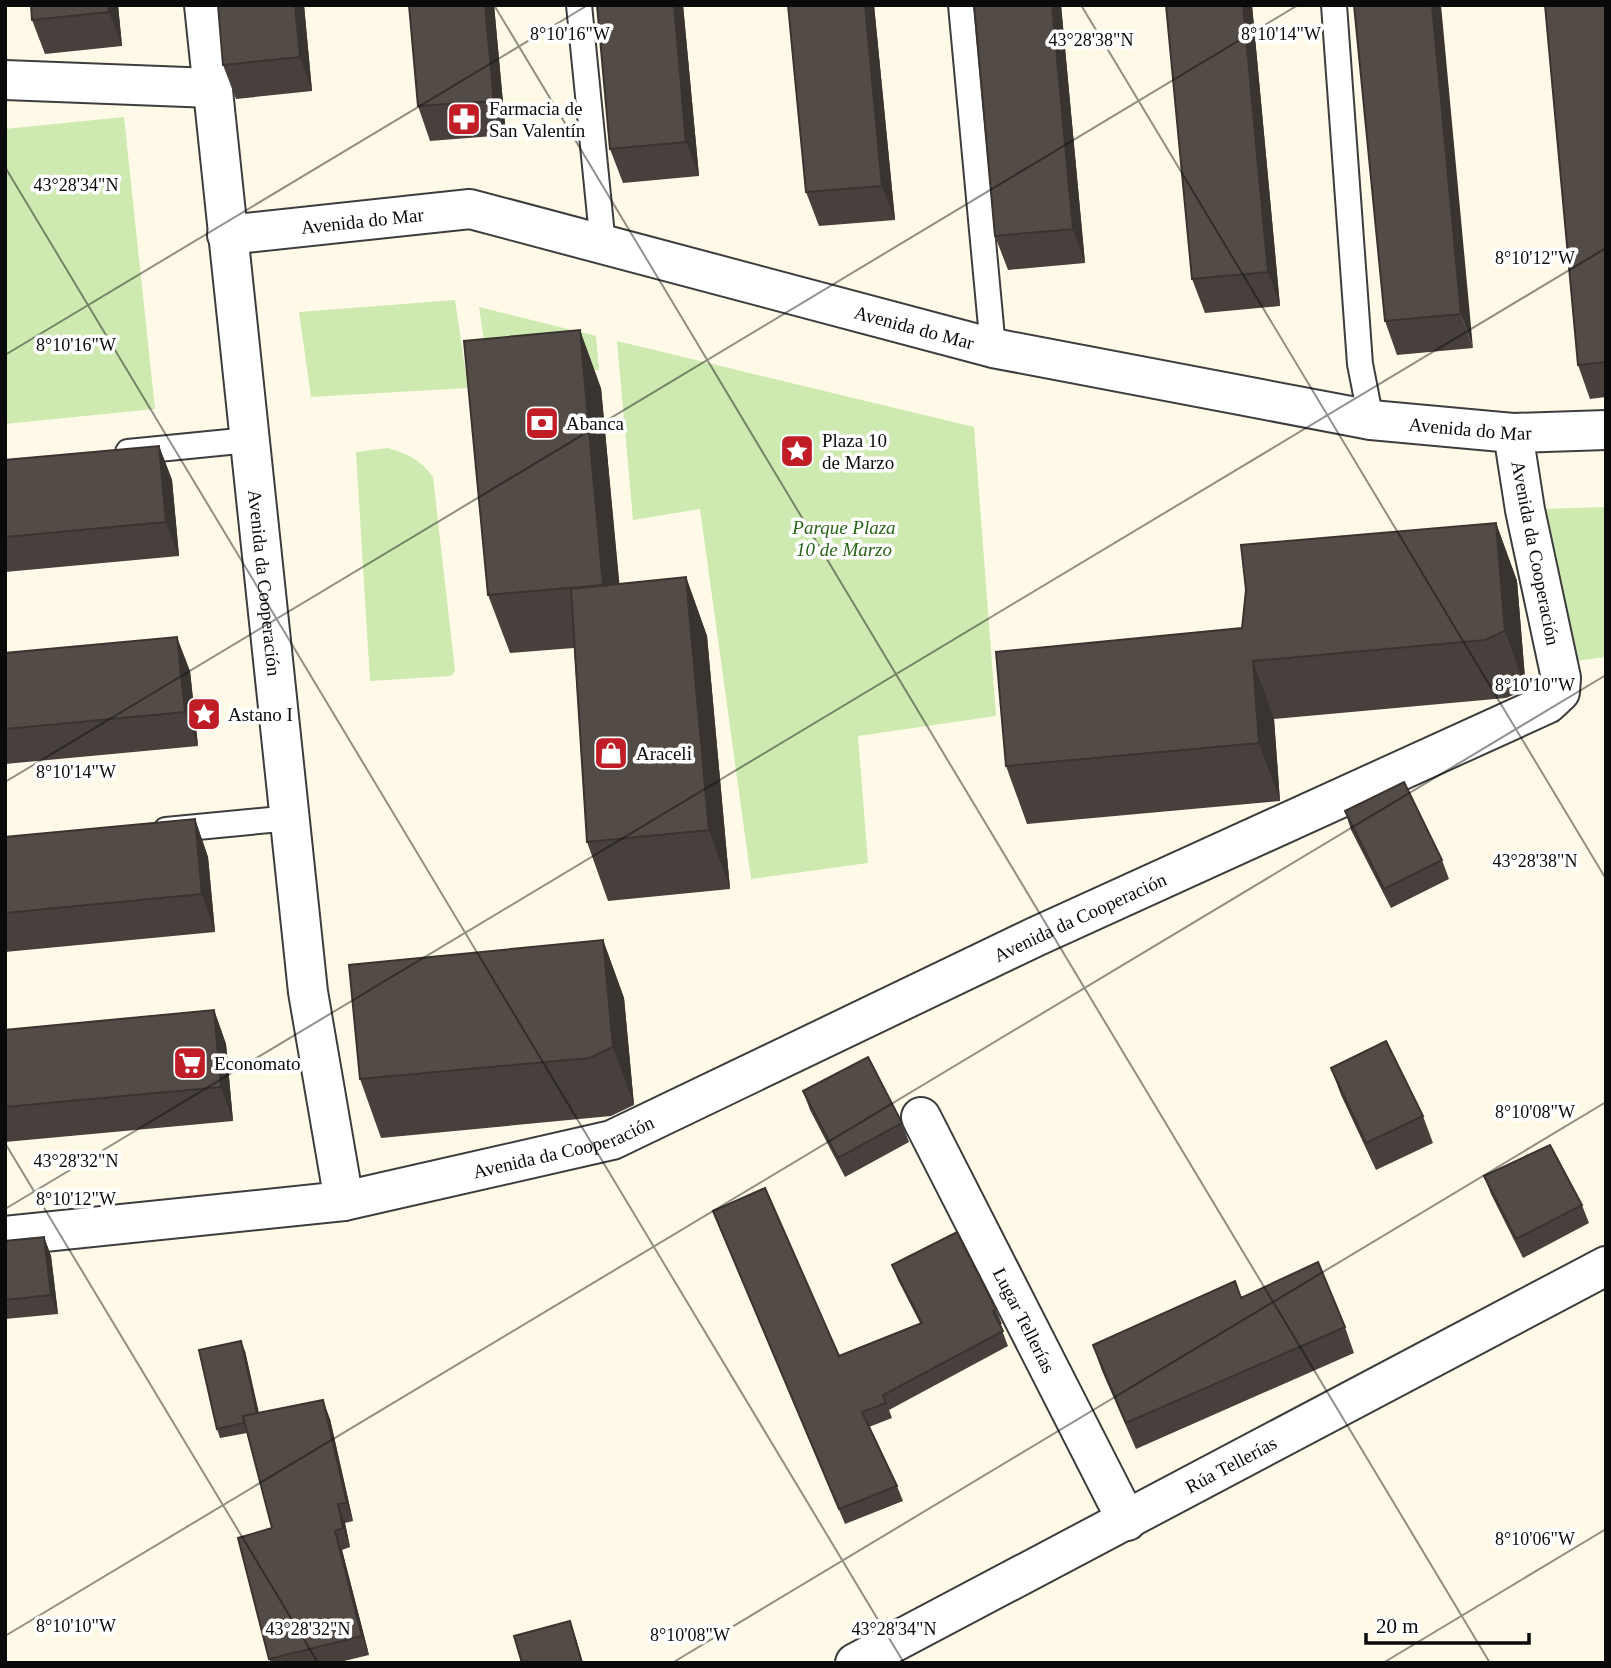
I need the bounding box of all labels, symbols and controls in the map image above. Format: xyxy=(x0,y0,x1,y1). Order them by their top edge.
text: 8°10'16"W xyxy=(530,24,610,44)
text: 8°10'14"W xyxy=(1241,24,1321,44)
text: 43°28'38"N xyxy=(1049,30,1133,50)
place label: Farmacia de San Valentín xyxy=(489,98,586,141)
pharmacy icon: Farmacia de San Valentín xyxy=(445,100,483,138)
text: 43°28'34"N xyxy=(34,175,118,195)
street label: Avenida do Mar xyxy=(300,204,425,238)
text: 8°10'12"W xyxy=(1495,248,1575,268)
street label: Avenida do Mar xyxy=(852,302,977,354)
text: 8°10'16"W xyxy=(36,335,116,355)
bank icon: Abanca xyxy=(523,404,561,442)
place label: Abanca xyxy=(566,413,625,434)
street label: Avenida do Mar xyxy=(1408,414,1533,444)
place label: Plaza 10 de Marzo xyxy=(822,430,894,473)
place icon: Plaza 10 de Marzo xyxy=(778,432,816,470)
street label: Avenida da Cooperación xyxy=(1507,459,1564,648)
street label: Avenida da Cooperación xyxy=(244,489,285,678)
park label: Parque Plaza 10 de Marzo xyxy=(791,517,896,560)
text: 8°10'10"W xyxy=(1495,675,1575,695)
place icon: Astano I xyxy=(185,695,223,733)
place label: Astano I xyxy=(228,704,293,725)
shop icon: Araceli xyxy=(592,734,630,772)
place label: Araceli xyxy=(636,743,692,764)
text: 8°10'14"W xyxy=(36,762,116,782)
text: 43°28'38"N xyxy=(1493,851,1577,871)
street label: Avenida da Cooperación xyxy=(990,868,1170,966)
supermarket icon: Economato xyxy=(171,1044,209,1082)
place label: Economato xyxy=(214,1053,301,1074)
text: 8°10'08"W xyxy=(1495,1102,1575,1122)
street label: Avenida da Cooperación xyxy=(471,1111,658,1182)
text: 43°28'32"N xyxy=(34,1151,118,1171)
text: 8°10'12"W xyxy=(36,1189,116,1209)
street label: Lugar Tellerías xyxy=(989,1264,1060,1376)
street label: Rúa Tellerías xyxy=(1182,1432,1280,1498)
text: 8°10'06"W xyxy=(1495,1529,1575,1549)
scale bar xyxy=(1366,1602,1529,1646)
text: 20 m xyxy=(1376,1614,1419,1638)
text: 8°10'10"W xyxy=(36,1616,116,1636)
text: 43°28'32"N xyxy=(266,1619,350,1639)
text: 43°28'34"N xyxy=(852,1619,936,1639)
text: 8°10'08"W xyxy=(650,1625,730,1645)

